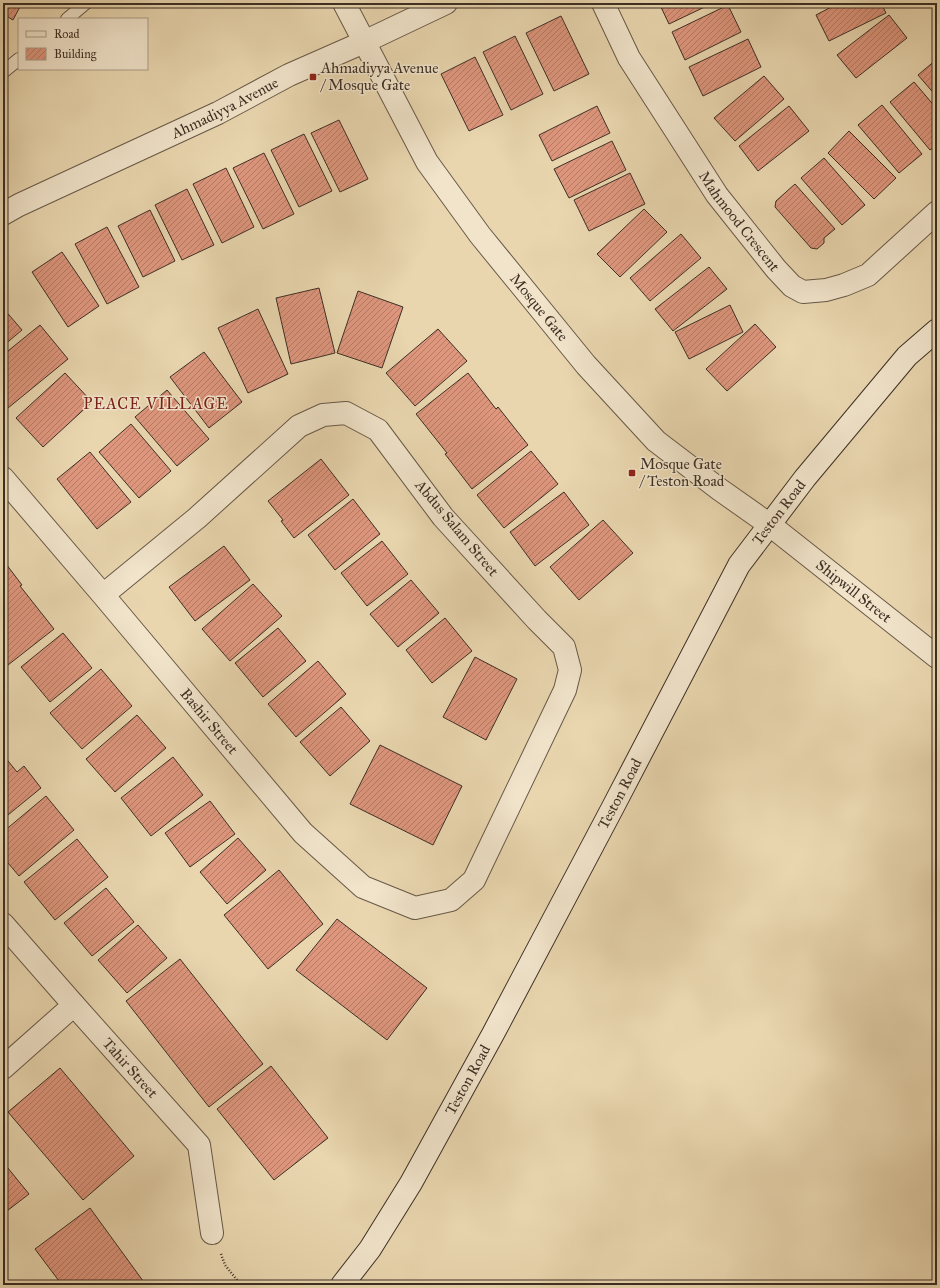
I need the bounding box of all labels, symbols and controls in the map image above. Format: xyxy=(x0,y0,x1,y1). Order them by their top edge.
legend xyxy=(18,18,148,70)
text: Road xyxy=(54,27,80,41)
text: Building xyxy=(54,47,97,62)
place label: Ahmadiyya Avenue / Mosque Gate xyxy=(320,59,438,95)
marker: Ahmadiyya Avenue / Mosque Gate xyxy=(308,72,318,82)
street label: Ahmadiyya Avenue xyxy=(168,73,281,143)
street label: Mahmood Crescent xyxy=(695,168,784,276)
street label: Mosque Gate xyxy=(506,270,572,345)
district label: PEACE VILLAGE xyxy=(83,394,229,413)
place label: Mosque Gate / Teston Road xyxy=(639,455,725,490)
marker: Mosque Gate / Teston Road xyxy=(627,468,637,478)
street label: Abdus Salam Street xyxy=(411,475,503,580)
street label: Teston Road xyxy=(748,476,810,549)
street label: Shipwill Street xyxy=(812,556,896,627)
street label: Bashir Street xyxy=(176,685,242,758)
street label: Teston Road xyxy=(594,755,646,832)
street label: Tahir Street xyxy=(99,1034,162,1102)
street label: Teston Road xyxy=(441,1041,494,1118)

